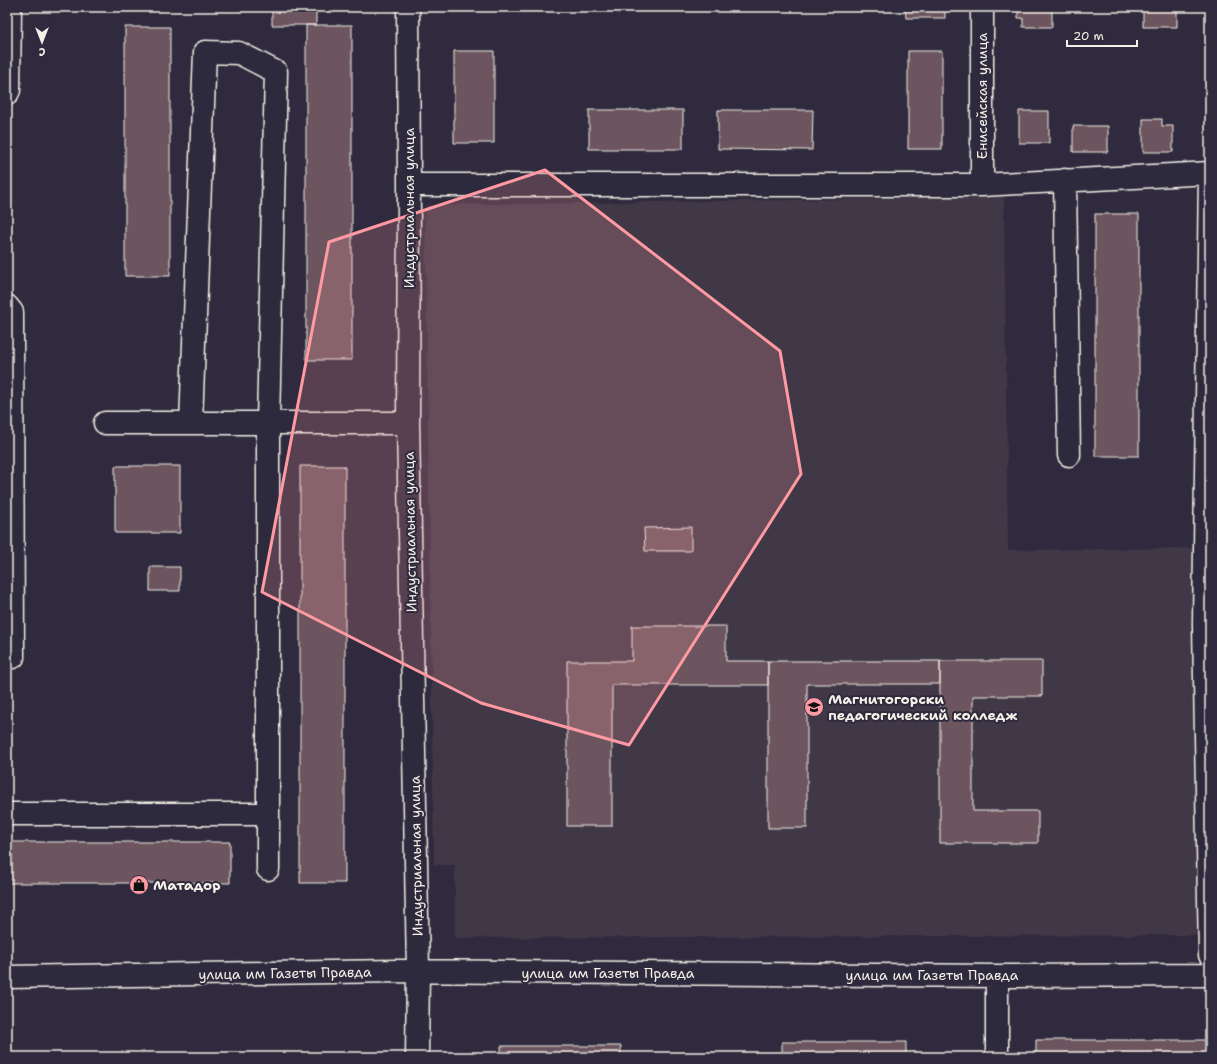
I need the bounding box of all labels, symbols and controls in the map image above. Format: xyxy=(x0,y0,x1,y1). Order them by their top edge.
north arrow xyxy=(22,22,62,62)
scale bar xyxy=(1067,22,1137,48)
text: 20 m xyxy=(1073,28,1104,44)
street label: Енисейская улица xyxy=(973,32,991,159)
text: С xyxy=(38,44,45,59)
street label: Индустриальная улица xyxy=(400,127,418,288)
street label: Индустриальная улица xyxy=(400,451,420,612)
place label: Магнитогорски педагогический колледж xyxy=(828,690,1017,724)
school or university icon: Магнитогорски педагогический колледж xyxy=(803,696,825,718)
street label: Индустриальная улица xyxy=(406,775,426,936)
shop icon: Матадор xyxy=(128,874,150,896)
place label: Матадор xyxy=(153,876,221,894)
street label: улица им Газеты Правда xyxy=(198,962,372,984)
street label: улица им Газеты Правда xyxy=(521,964,695,982)
street label: улица им Газеты Правда xyxy=(845,966,1019,984)

